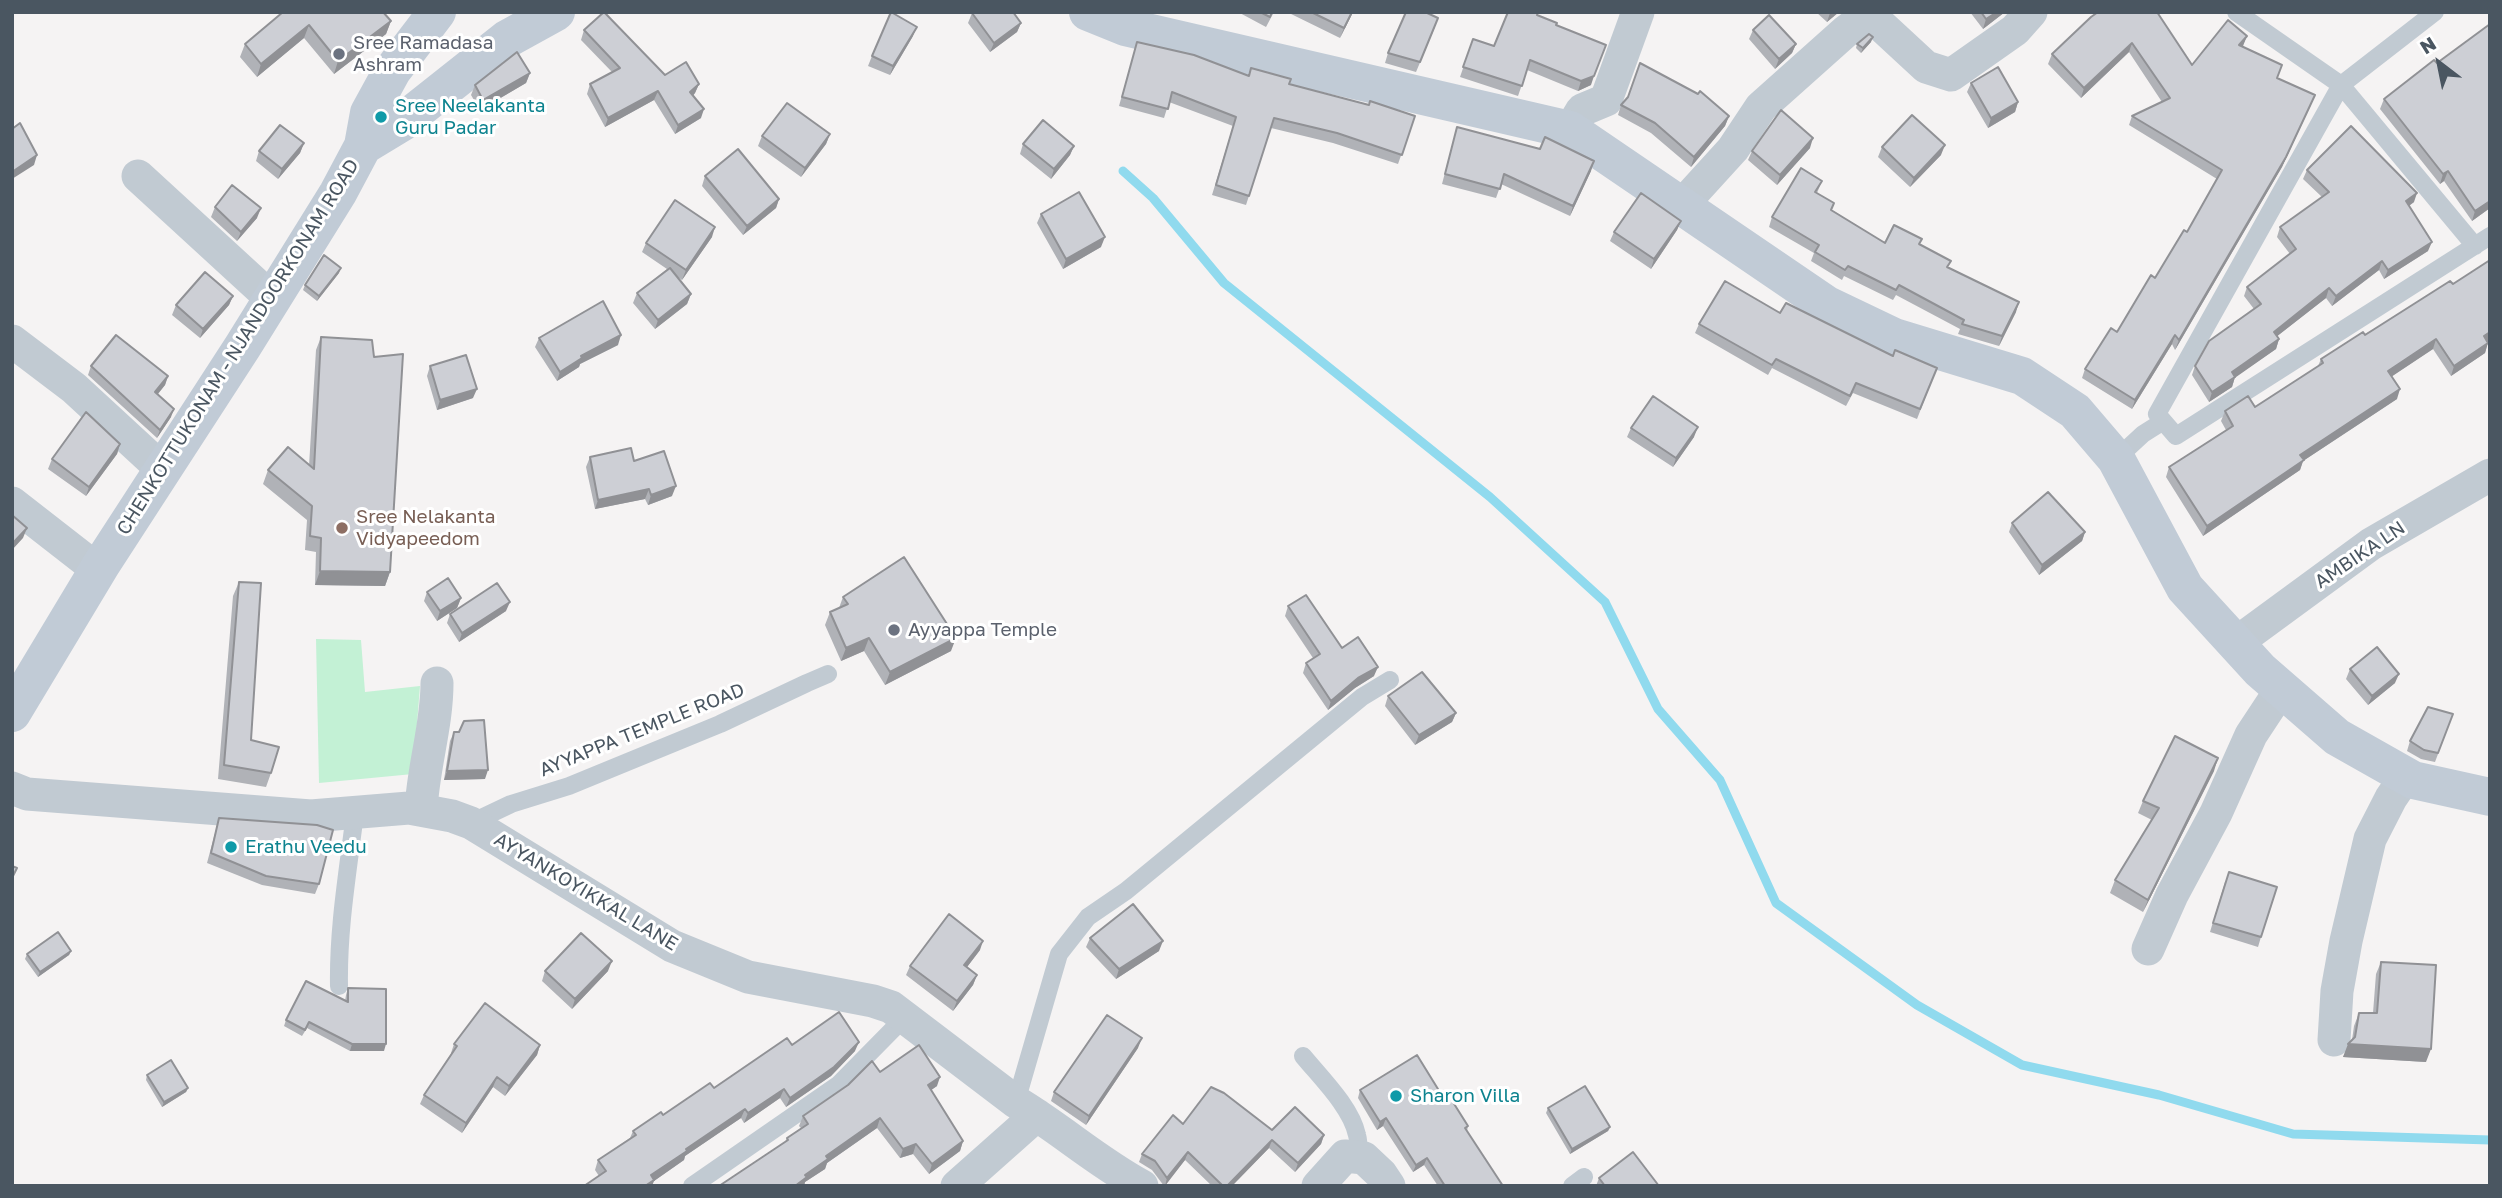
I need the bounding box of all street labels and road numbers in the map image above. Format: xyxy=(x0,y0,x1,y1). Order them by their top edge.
street label: CHENKOTTUKONAM - NJANDOORKONAM ROAD xyxy=(112,155,364,539)
street label: AMBIKA LN xyxy=(2311,516,2409,594)
street label: AYYAPPA TEMPLE ROAD xyxy=(536,678,748,782)
street label: AYYANKOYIKKAL LANE xyxy=(490,828,682,956)

